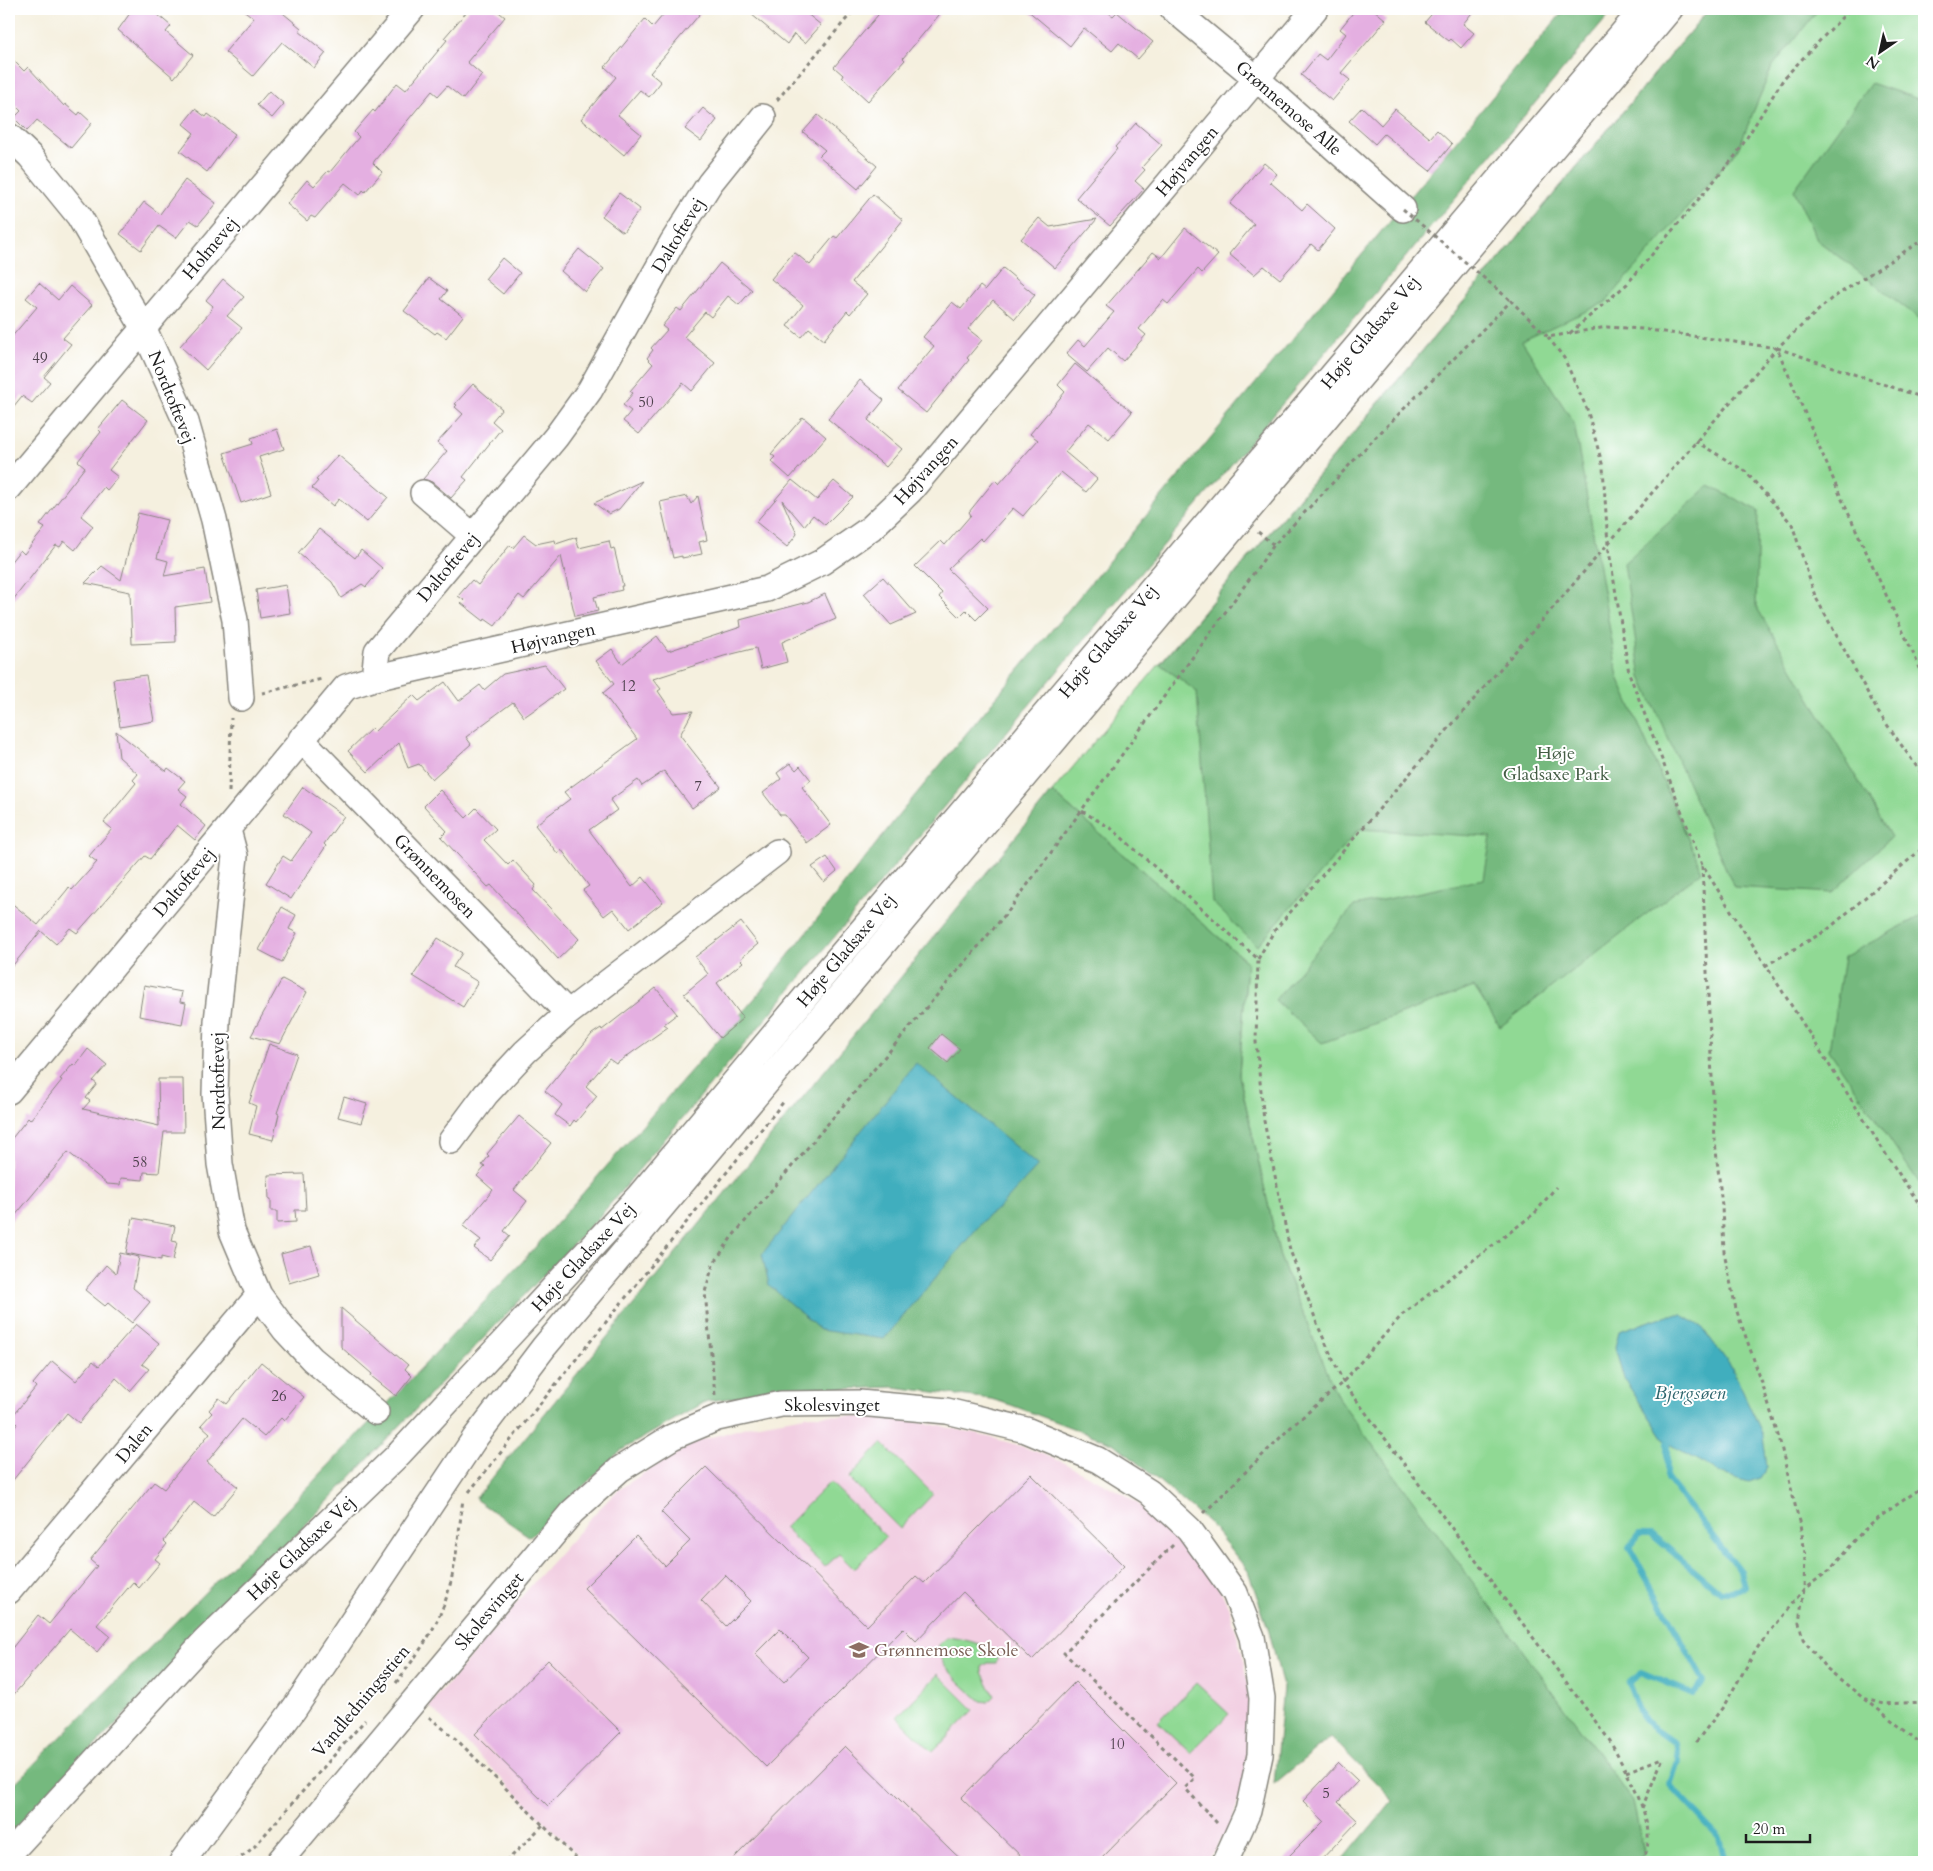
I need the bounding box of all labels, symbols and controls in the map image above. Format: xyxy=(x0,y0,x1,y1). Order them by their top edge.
north arrow xyxy=(1856,28,1906,78)
text: N xyxy=(1863,51,1883,74)
street label: Grønnemose Alle xyxy=(1230,55,1347,162)
street label: Højvangen xyxy=(1150,120,1225,202)
street label: Daltoftevej xyxy=(646,193,711,278)
street label: Holmevej xyxy=(177,212,244,285)
street label: Høje Gladsaxe Vej xyxy=(1315,270,1425,395)
street label: Nordtoftevej xyxy=(142,347,202,447)
house number: 49 xyxy=(32,348,48,368)
house number: 50 xyxy=(638,392,654,412)
street label: Højvangen xyxy=(888,429,965,511)
street label: Daltoftevej xyxy=(412,527,485,608)
street label: Høje Gladsaxe Vej xyxy=(1053,579,1163,704)
street label: Højvangen xyxy=(508,616,599,660)
house number: 12 xyxy=(620,676,636,696)
park label: Høje Gladsaxe Park xyxy=(1503,741,1610,787)
house number: 7 xyxy=(694,776,702,796)
street label: Grønnemosen xyxy=(388,828,482,925)
street label: Daltoftevej xyxy=(148,842,221,923)
street label: Høje Gladsaxe Vej xyxy=(791,888,901,1013)
street label: Nordtoftevej xyxy=(205,1032,232,1130)
house number: 58 xyxy=(132,1152,148,1172)
street label: Høje Gladsaxe Vej xyxy=(526,1197,641,1318)
water label: Bjergsøen xyxy=(1654,1380,1726,1406)
house number: 26 xyxy=(271,1386,287,1406)
street label: Skolesvinget xyxy=(784,1393,880,1418)
street label: Dalen xyxy=(110,1417,159,1469)
street label: Høje Gladsaxe Vej xyxy=(242,1490,361,1607)
street label: Skolesvinget xyxy=(449,1566,530,1656)
place label: Grønnemose Skole xyxy=(874,1638,1019,1663)
street label: Vandledningsstien xyxy=(307,1639,416,1763)
school or university icon: Grønnemose Skole xyxy=(848,1639,870,1661)
house number: 10 xyxy=(1109,1734,1125,1754)
house number: 5 xyxy=(1322,1783,1330,1803)
scale bar xyxy=(1746,1811,1809,1843)
text: 20 m xyxy=(1753,1819,1785,1839)

